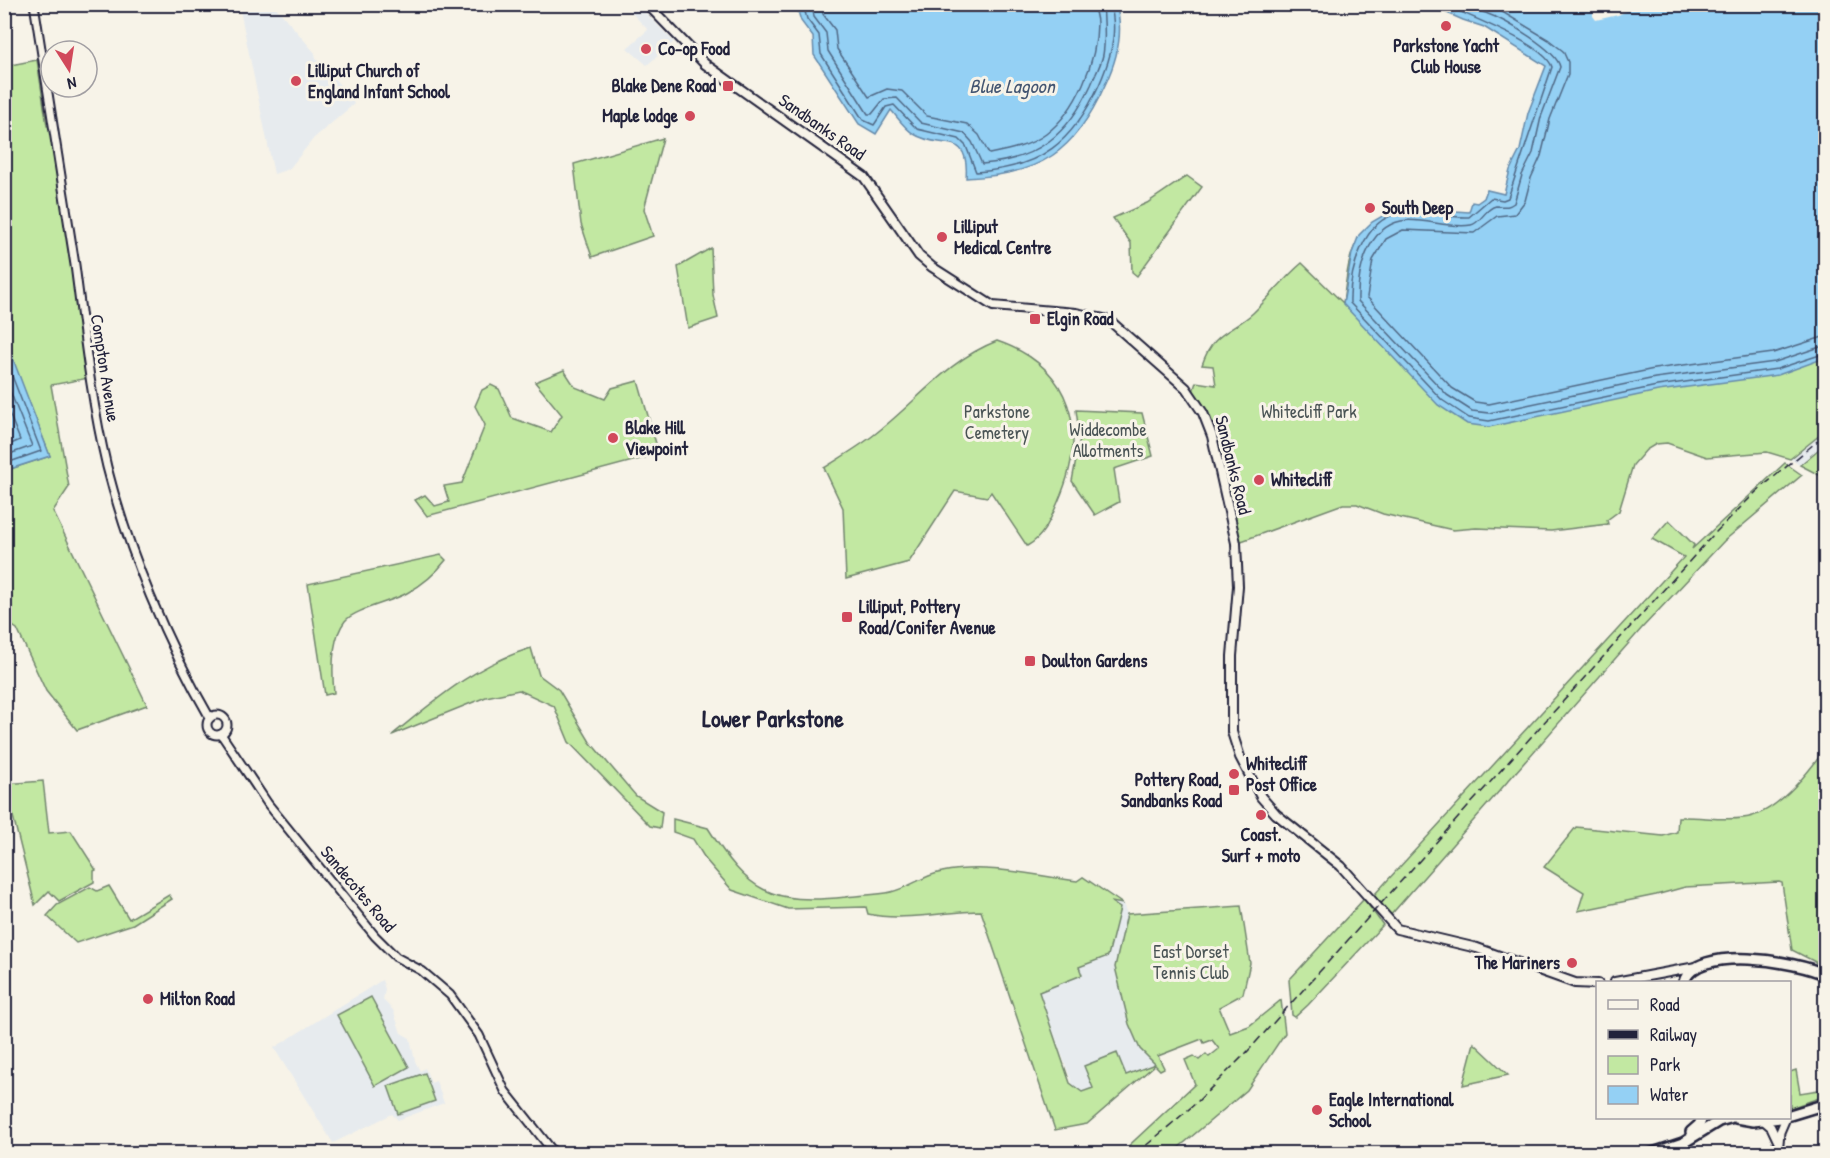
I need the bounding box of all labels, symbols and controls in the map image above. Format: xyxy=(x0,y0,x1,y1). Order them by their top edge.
marker: Parkstone Yacht Club House xyxy=(1439,19,1453,33)
place label: Parkstone Yacht Club House xyxy=(1393,33,1500,79)
place label: Co-op Food xyxy=(658,36,730,62)
north arrow xyxy=(39,39,99,99)
marker: Co-op Food xyxy=(639,42,653,56)
place label: Lilliput Church of England Infant School xyxy=(308,58,451,105)
text: N xyxy=(65,72,79,95)
water label: Blue Lagoon xyxy=(969,72,1057,100)
place label: Blake Dene Road xyxy=(612,73,716,98)
marker: Lilliput Church of England Infant School xyxy=(289,74,303,88)
marker: Blake Dene Road xyxy=(721,79,735,93)
street label: Sandbanks Road xyxy=(774,87,871,166)
place label: Maple lodge xyxy=(602,103,679,129)
marker: Maple lodge xyxy=(683,109,697,123)
place label: South Deep xyxy=(1382,195,1453,221)
marker: South Deep xyxy=(1363,201,1377,215)
place label: Lilliput Medical Centre xyxy=(954,214,1052,260)
marker: Lilliput Medical Centre xyxy=(935,230,949,244)
place label: Elgin Road xyxy=(1047,306,1114,332)
street label: Compton Avenue xyxy=(85,312,126,423)
marker: Elgin Road xyxy=(1028,312,1042,326)
park label: Parkstone Cemetery xyxy=(964,399,1030,445)
park label: Whitecliff Park xyxy=(1261,399,1357,424)
street label: Sandbanks Road xyxy=(1209,413,1258,517)
place label: Blake Hill Viewpoint xyxy=(625,415,689,462)
park label: Widdecombe Allotments xyxy=(1069,417,1147,463)
marker: Blake Hill Viewpoint xyxy=(606,431,620,445)
place label: Whitecliff xyxy=(1271,467,1333,492)
marker: Whitecliff xyxy=(1252,473,1266,487)
place label: Lilliput, Pottery Road/Conifer Avenue xyxy=(859,594,997,640)
marker: Lilliput, Pottery Road/Conifer Avenue xyxy=(840,610,854,624)
place label: Doulton Gardens xyxy=(1042,648,1147,673)
marker: Doulton Gardens xyxy=(1023,654,1037,668)
district label: Lower Parkstone xyxy=(702,702,844,734)
place label: Whitecliff Post Office xyxy=(1246,751,1318,797)
place label: Pottery Road, Sandbanks Road xyxy=(1121,767,1222,813)
marker: Whitecliff Post Office xyxy=(1227,767,1241,781)
marker: Pottery Road, Sandbanks Road xyxy=(1227,783,1241,797)
marker: Coast. Surf + moto xyxy=(1254,808,1268,822)
place label: Coast. Surf + moto xyxy=(1222,822,1301,868)
street label: Sandecotes Road xyxy=(315,840,402,937)
park label: East Dorset Tennis Club xyxy=(1153,939,1229,985)
place label: The Mariners xyxy=(1474,950,1560,975)
marker: The Mariners xyxy=(1565,956,1579,970)
legend xyxy=(1596,981,1791,1119)
place label: Milton Road xyxy=(160,986,235,1011)
marker: Milton Road xyxy=(141,992,155,1006)
text: Road xyxy=(1650,992,1680,1017)
text: Railway xyxy=(1650,1022,1697,1047)
text: Park xyxy=(1650,1052,1681,1077)
text: Water xyxy=(1650,1082,1688,1107)
place label: Eagle International School xyxy=(1329,1087,1455,1133)
marker: Eagle International School xyxy=(1310,1103,1324,1117)

